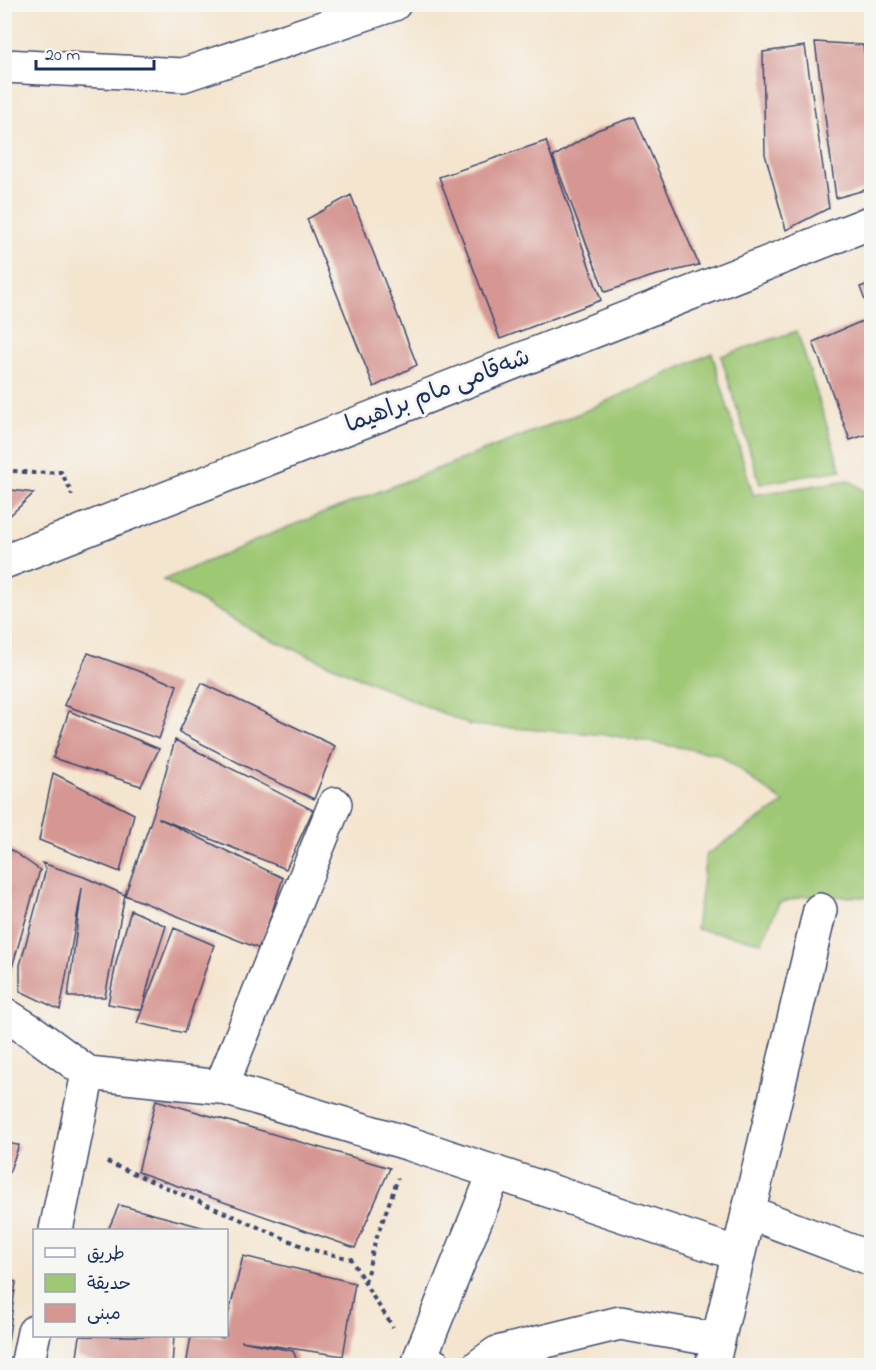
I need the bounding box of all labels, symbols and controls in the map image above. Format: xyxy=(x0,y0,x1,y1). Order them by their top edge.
scale bar xyxy=(36,33,154,71)
text: 20 m xyxy=(45,43,80,69)
street label: شەقامی مام براهیما xyxy=(340,341,536,443)
legend xyxy=(33,1229,228,1337)
text: طريق xyxy=(87,1242,125,1268)
text: حديقة xyxy=(87,1272,131,1298)
text: مبنى xyxy=(87,1302,121,1328)

